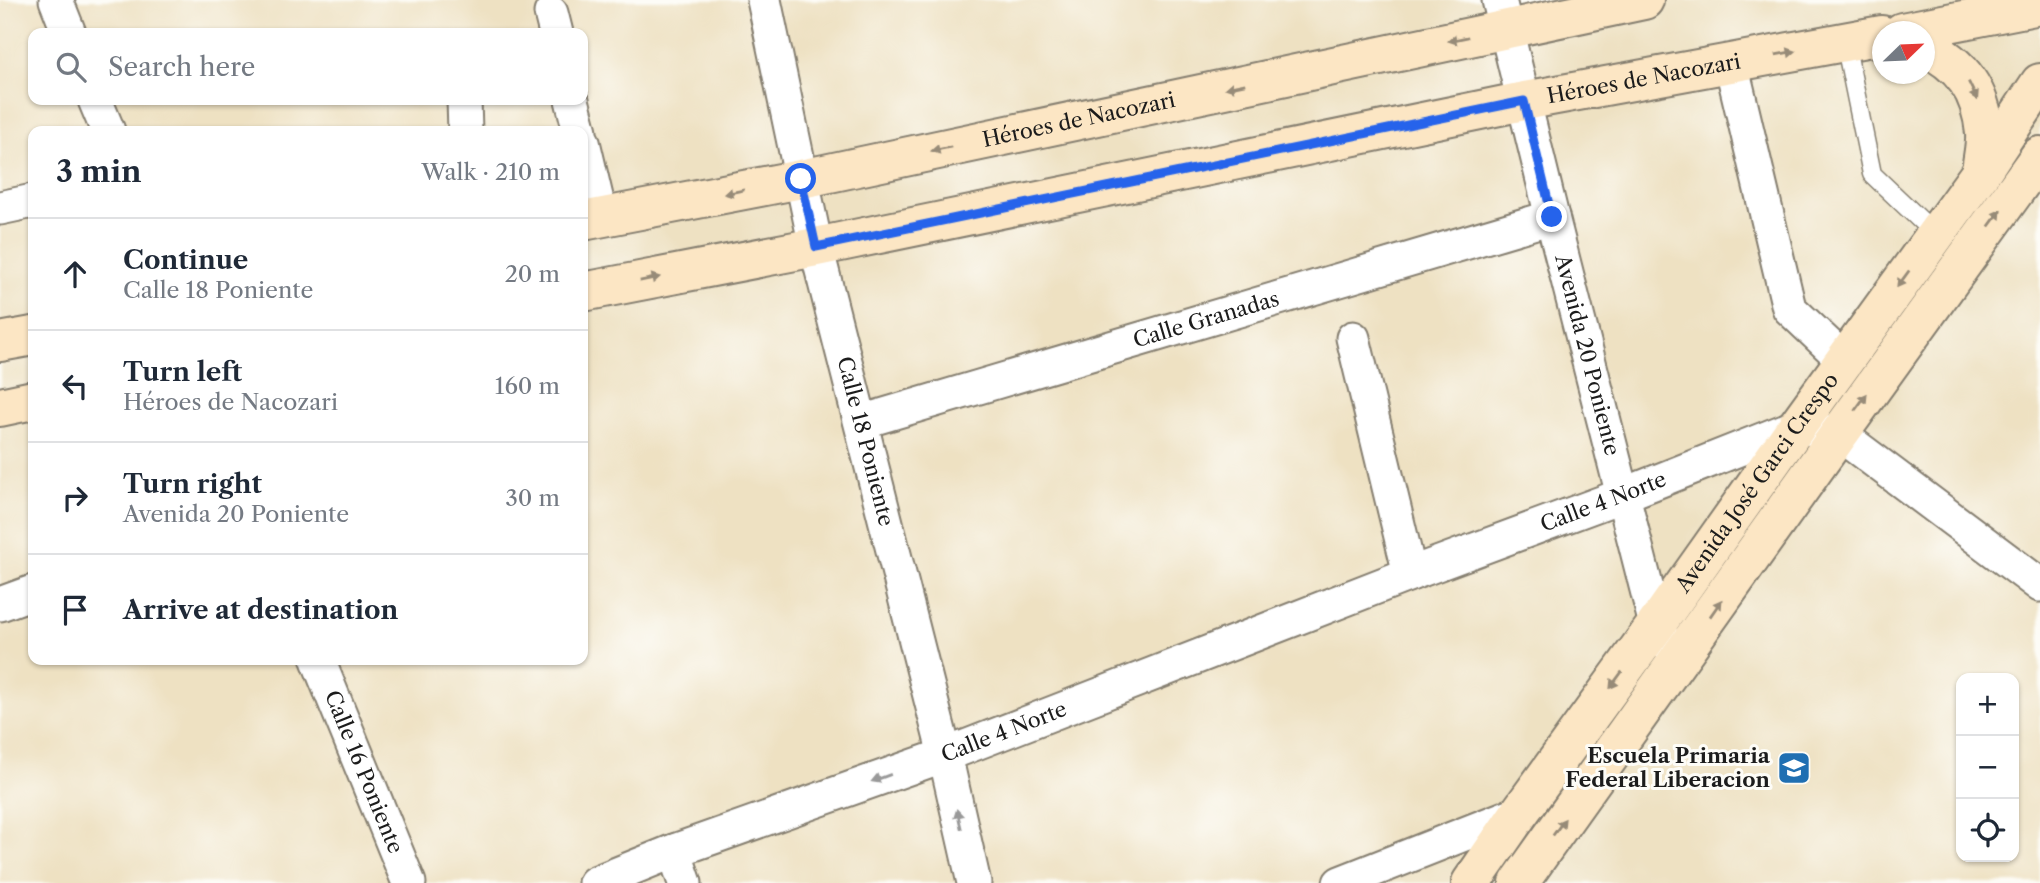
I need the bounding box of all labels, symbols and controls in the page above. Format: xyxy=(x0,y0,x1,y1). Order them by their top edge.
north arrow xyxy=(1872,21,1935,84)
search box xyxy=(28,28,588,105)
one-way arrow xyxy=(1446,33,1468,44)
one-way arrow xyxy=(1775,47,1797,58)
icon: search xyxy=(52,48,90,86)
street label: Héroes de Nacozari xyxy=(1545,48,1743,109)
text: Search here xyxy=(108,51,255,83)
one-way arrow xyxy=(1224,81,1246,92)
one-way arrow xyxy=(1967,81,1979,101)
street label: Héroes de Nacozari xyxy=(980,87,1177,152)
one-way arrow xyxy=(930,144,952,155)
text: 3 min xyxy=(56,153,142,190)
text: Walk · 210 m xyxy=(421,158,560,186)
route start xyxy=(785,163,816,194)
one-way arrow xyxy=(723,187,745,198)
route end xyxy=(1536,201,1567,232)
one-way arrow xyxy=(1988,209,2002,227)
text: Continue xyxy=(123,244,248,276)
street label: Avenida 20 Poniente xyxy=(1550,251,1625,458)
icon: ahead xyxy=(56,255,94,293)
text: 20 m xyxy=(505,260,560,288)
one-way arrow xyxy=(1896,270,1910,288)
one-way arrow xyxy=(639,273,661,284)
text: Calle 18 Poniente xyxy=(123,276,313,304)
street label: Calle Granadas xyxy=(1130,286,1282,353)
street label: Calle 18 Poniente xyxy=(832,354,899,529)
text: Turn left xyxy=(123,356,242,388)
icon: left xyxy=(56,367,94,405)
street label: Avenida José Garci Crespo xyxy=(1670,368,1843,598)
text: 160 m xyxy=(495,372,560,400)
text: Héroes de Nacozari xyxy=(123,388,338,416)
one-way arrow xyxy=(1854,393,1868,411)
street label: Calle 4 Norte xyxy=(1537,466,1670,537)
text: Turn right xyxy=(123,468,262,500)
icon: right xyxy=(56,479,94,517)
text: 30 m xyxy=(505,484,560,512)
text: Avenida 20 Poniente xyxy=(123,500,349,528)
icon: arrive xyxy=(56,591,94,629)
text: Arrive at destination xyxy=(123,594,398,626)
one-way arrow xyxy=(1709,599,1723,617)
one-way arrow xyxy=(1609,671,1623,689)
map controls xyxy=(1956,673,2019,862)
button: + xyxy=(1956,673,2019,736)
street label: Calle 16 Poniente xyxy=(320,687,409,857)
street label: Calle 4 Norte xyxy=(937,696,1070,767)
button: − xyxy=(1956,736,2019,799)
place label: Escuela Primaria Federal Liberacion xyxy=(1565,743,1771,792)
school or university icon: Escuela Primaria Federal Liberacion xyxy=(1775,749,1813,787)
one-way arrow xyxy=(870,772,891,783)
button: locate xyxy=(1956,799,2019,862)
one-way arrow xyxy=(954,808,965,830)
one-way arrow xyxy=(1552,818,1566,836)

